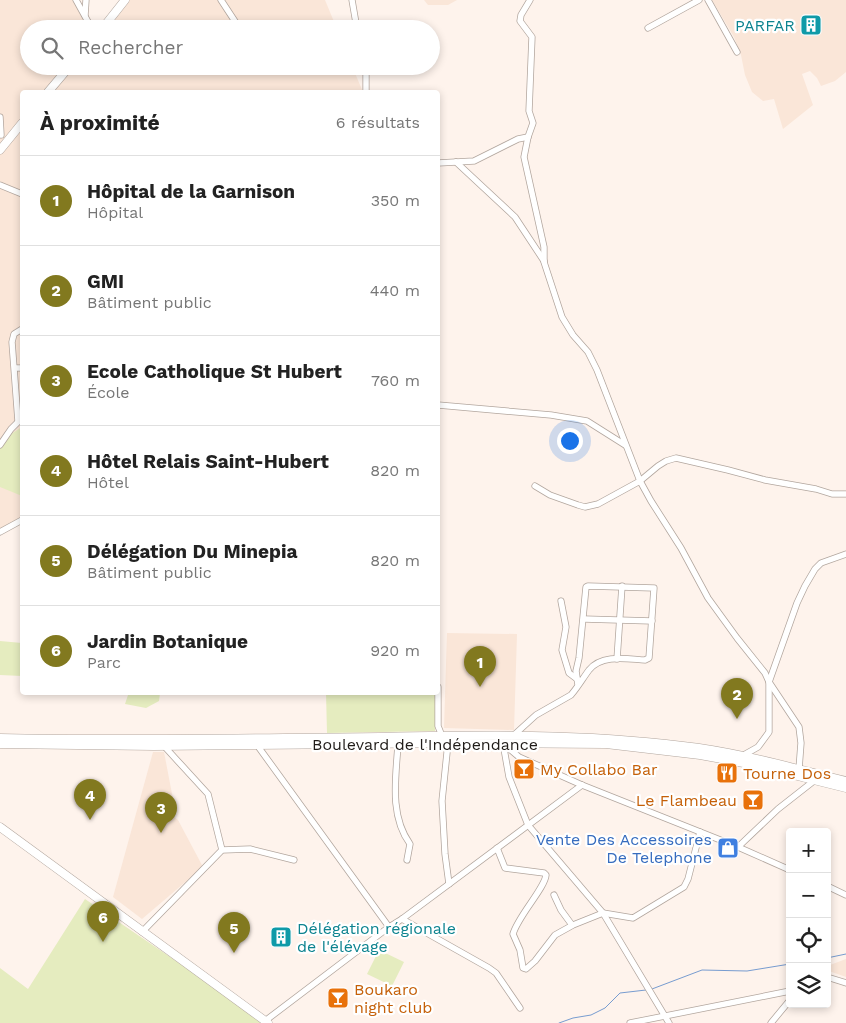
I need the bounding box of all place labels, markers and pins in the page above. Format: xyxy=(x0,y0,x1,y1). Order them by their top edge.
building icon: PARFAR xyxy=(799,13,823,37)
place label: PARFAR xyxy=(735,16,795,35)
pin: 1 xyxy=(464,646,496,687)
pin: 2 xyxy=(721,678,753,719)
bar icon: My Collabo Bar xyxy=(512,757,536,781)
place label: My Collabo Bar xyxy=(540,760,658,779)
restaurant icon: Tourne Dos xyxy=(715,761,739,785)
place label: Tourne Dos xyxy=(743,764,831,783)
pin: 4 xyxy=(74,779,106,820)
bar icon: Le Flambeau xyxy=(741,788,765,812)
place label: Le Flambeau xyxy=(636,791,737,810)
pin: 3 xyxy=(145,792,177,833)
place label: Vente Des Accessoires De Telephone xyxy=(536,830,712,867)
shop icon: Vente Des Accessoires De Telephone xyxy=(716,836,740,860)
pin: 6 xyxy=(87,901,119,942)
pin: 5 xyxy=(218,912,250,953)
place label: Délégation régionale de l'élévage xyxy=(297,919,456,956)
building icon: Délégation régionale de l'élévage xyxy=(269,925,293,949)
place label: Boukaro night club xyxy=(354,980,432,1017)
bar icon: Boukaro night club xyxy=(326,986,350,1010)

